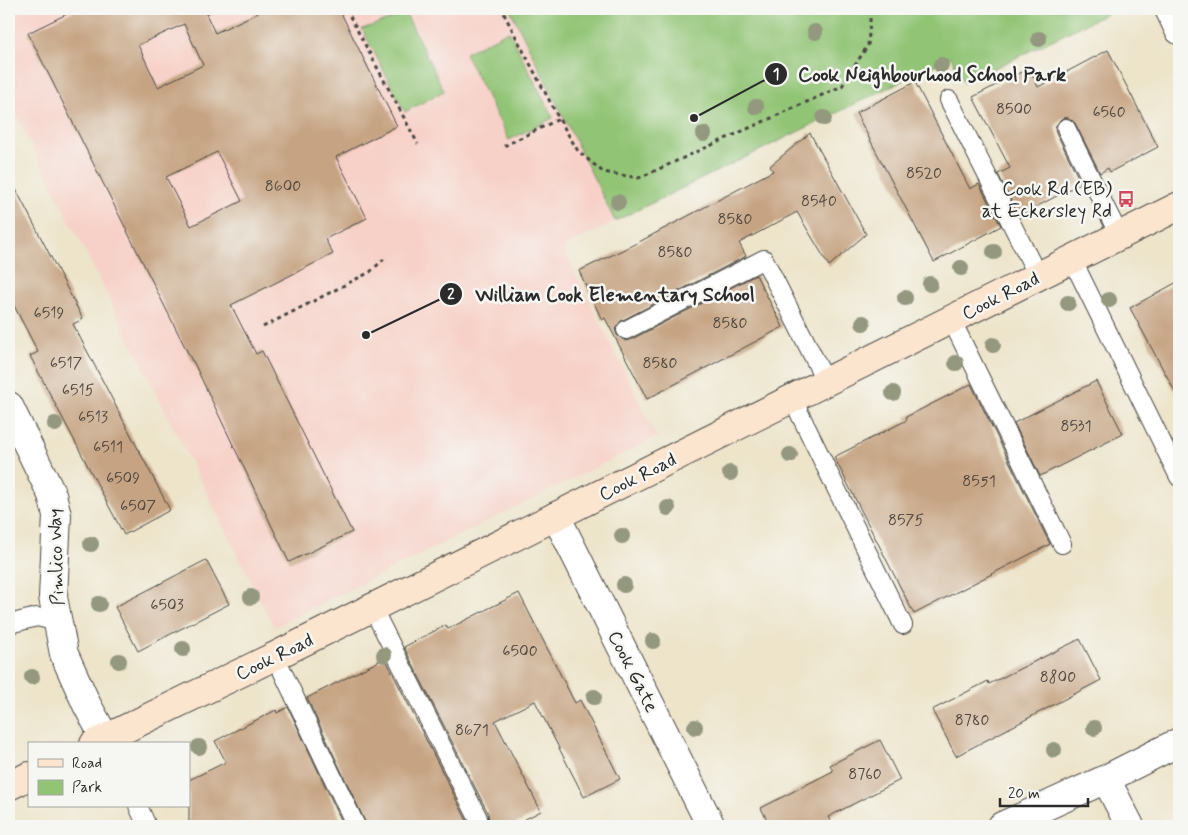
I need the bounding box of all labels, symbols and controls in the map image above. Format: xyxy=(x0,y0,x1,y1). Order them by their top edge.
callout: Cook Neighbourhood School Park xyxy=(764,57,1075,92)
text: Cook Neighbourhood School Park xyxy=(798,62,1066,89)
text: 1 xyxy=(773,65,779,85)
house number: 8500 xyxy=(996,99,1032,120)
house number: 6560 xyxy=(1092,102,1126,123)
house number: 8520 xyxy=(906,163,942,184)
house number: 8600 xyxy=(265,176,301,197)
place label: Cook Rd (EB) at Eckersley Rd xyxy=(982,177,1112,225)
bus stop icon: Cook Rd (EB) at Eckersley Rd xyxy=(1116,189,1136,209)
house number: 8540 xyxy=(801,191,837,212)
house number: 8580 xyxy=(717,209,753,230)
house number: 8580 xyxy=(657,242,693,263)
street label: Cook Road xyxy=(958,266,1044,326)
callout: William Cook Elementary School xyxy=(438,277,767,312)
text: William Cook Elementary School xyxy=(474,282,755,309)
text: 2 xyxy=(447,285,455,305)
house number: 6519 xyxy=(34,303,65,324)
house number: 8580 xyxy=(712,313,748,334)
house number: 6517 xyxy=(50,353,83,374)
house number: 8580 xyxy=(642,353,678,374)
house number: 6515 xyxy=(62,380,94,401)
house number: 6513 xyxy=(78,407,108,428)
house number: 8531 xyxy=(1060,416,1092,437)
house number: 6511 xyxy=(93,437,123,458)
street label: Cook Road xyxy=(595,447,681,507)
house number: 6509 xyxy=(106,468,140,489)
house number: 8551 xyxy=(962,471,996,492)
house number: 6507 xyxy=(120,496,156,517)
street label: Pimlico Way xyxy=(42,508,71,606)
house number: 8575 xyxy=(888,510,924,531)
house number: 6503 xyxy=(150,595,184,616)
street label: Cook Gate xyxy=(601,627,664,717)
street label: Cook Road xyxy=(232,628,318,687)
house number: 6500 xyxy=(502,641,538,662)
house number: 8800 xyxy=(1040,667,1076,688)
house number: 8780 xyxy=(955,710,989,731)
house number: 8671 xyxy=(455,720,489,741)
legend xyxy=(28,742,190,808)
text: Road xyxy=(72,754,102,774)
house number: 8760 xyxy=(848,764,882,785)
scale bar xyxy=(1000,775,1088,807)
text: Park xyxy=(72,778,102,798)
text: 20 m xyxy=(1008,784,1040,804)

